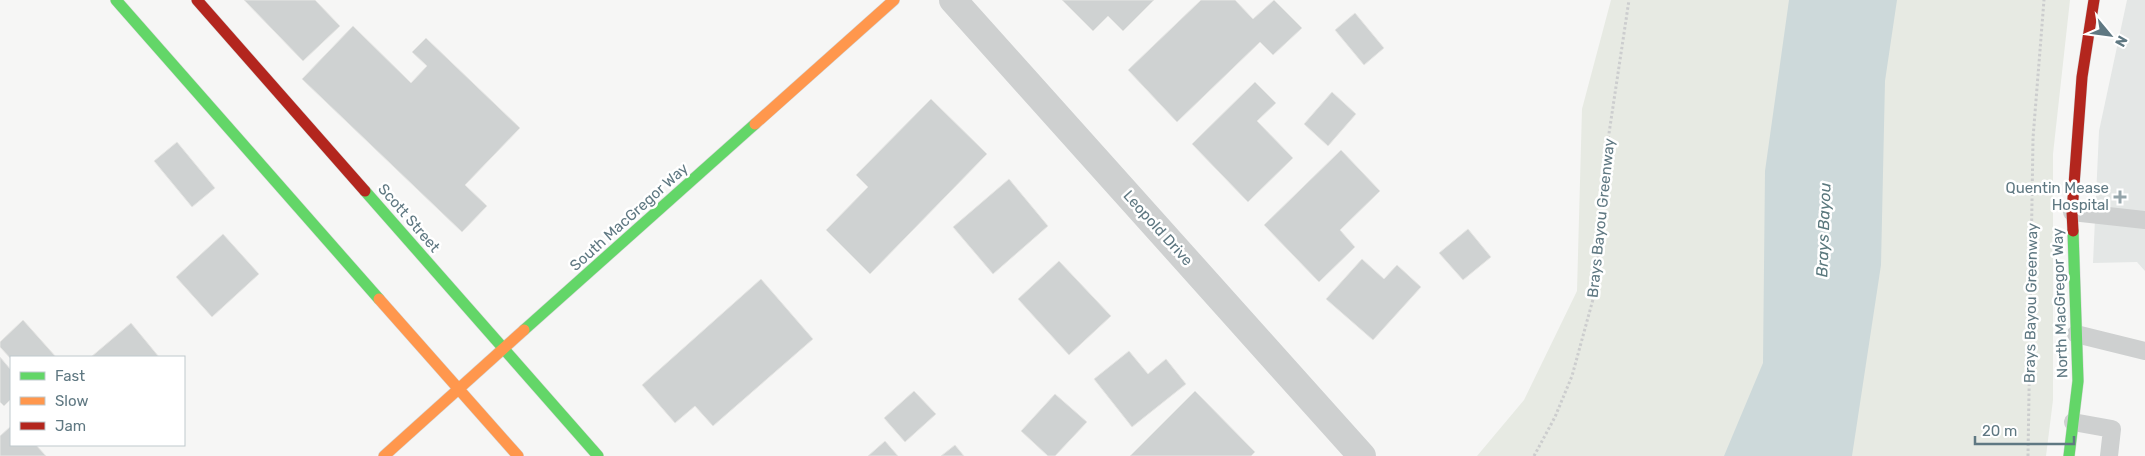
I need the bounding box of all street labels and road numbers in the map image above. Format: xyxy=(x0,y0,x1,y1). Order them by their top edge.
street label: Brays Bayou Greenway xyxy=(1584,137,1618,299)
street label: South MacGregor Way xyxy=(566,159,692,275)
street label: Scott Street xyxy=(374,180,444,256)
street label: Leopold Drive xyxy=(1119,187,1197,269)
street label: Brays Bayou Greenway xyxy=(2021,223,2041,383)
street label: North MacGregor Way xyxy=(2048,227,2072,379)

